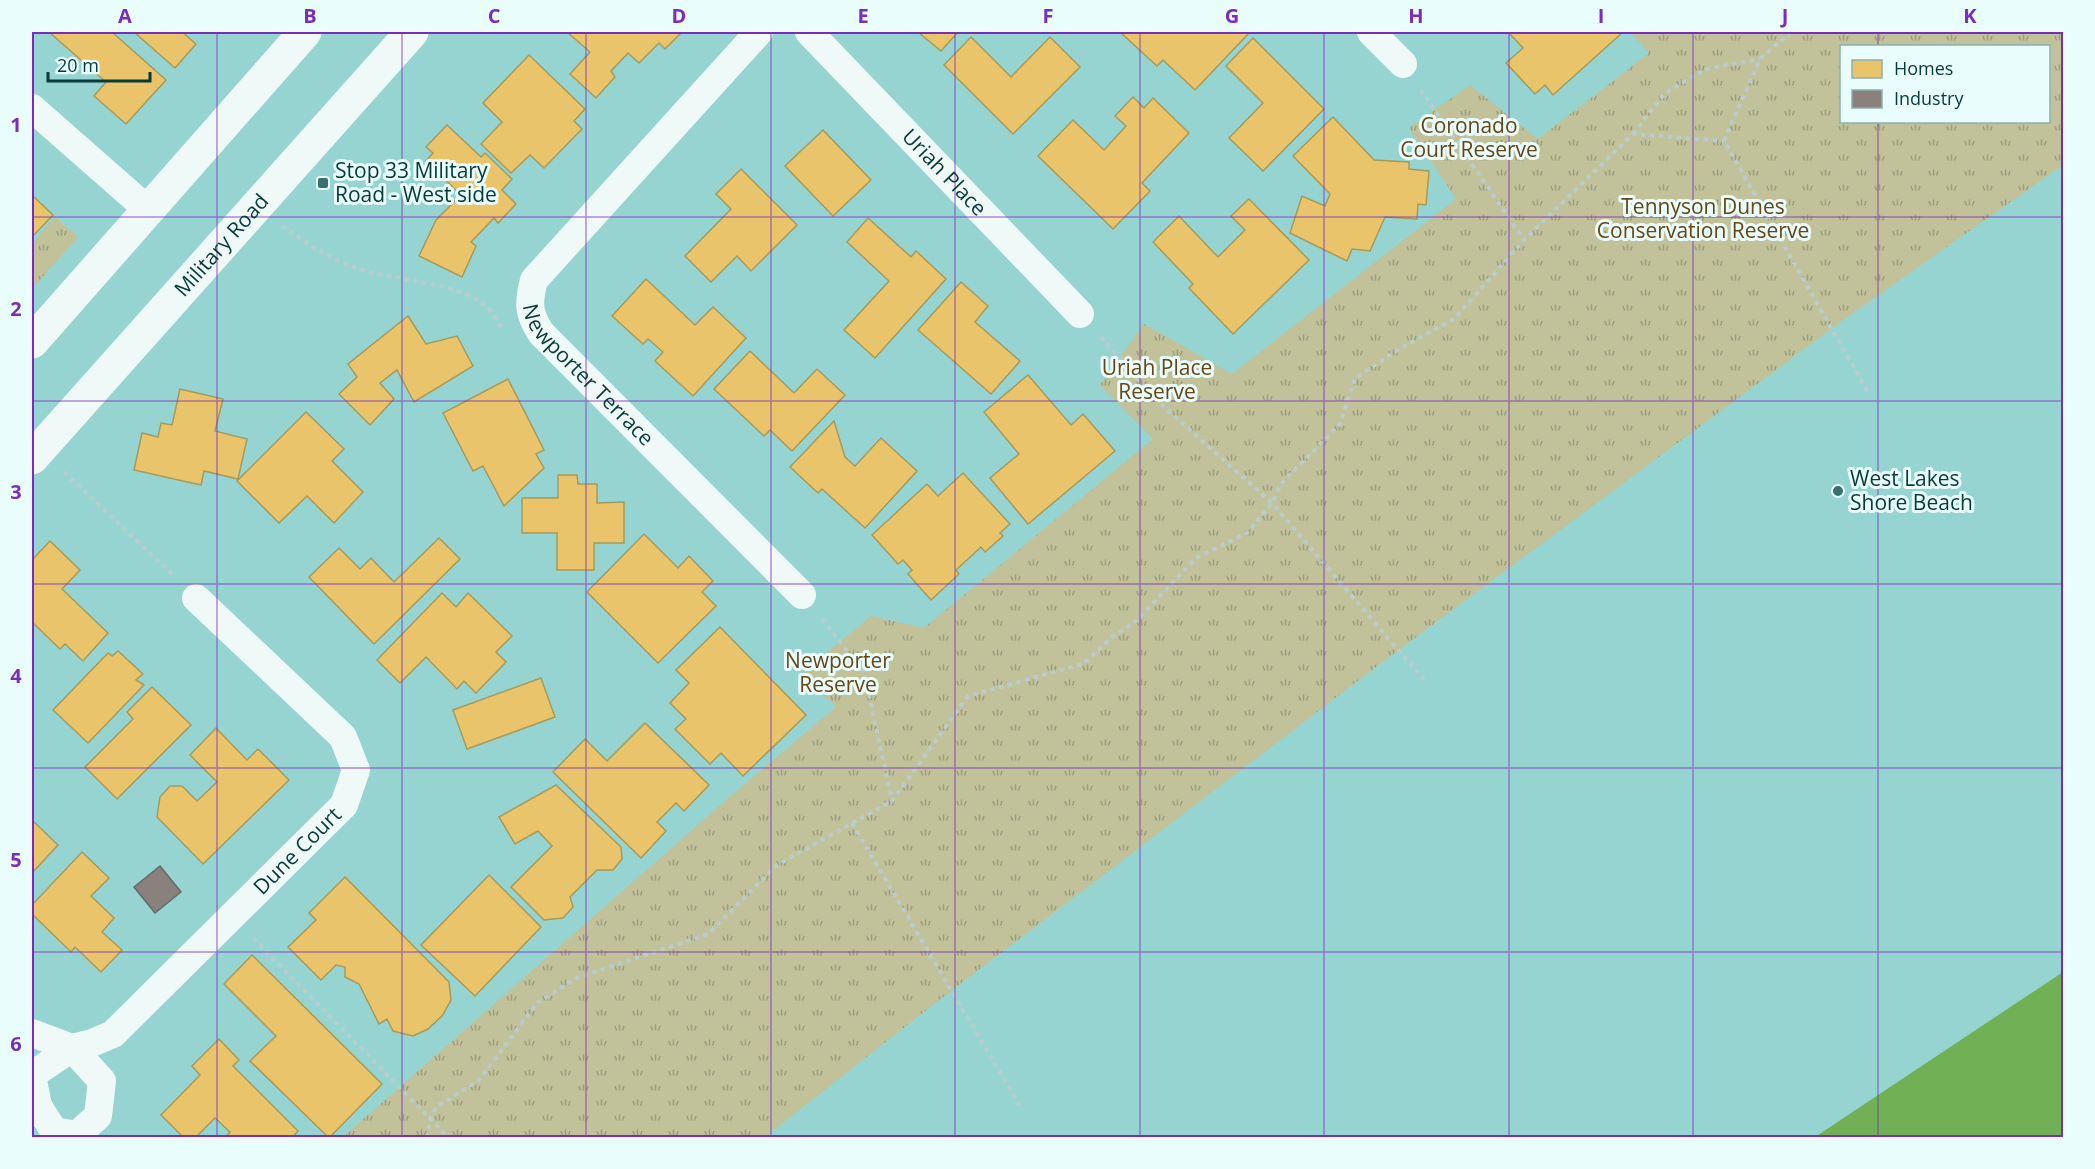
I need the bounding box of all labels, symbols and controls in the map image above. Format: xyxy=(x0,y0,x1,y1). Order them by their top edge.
text: A xyxy=(118,2,132,29)
text: B xyxy=(303,2,317,29)
text: C xyxy=(488,2,501,29)
text: D xyxy=(672,2,686,29)
text: E xyxy=(857,2,869,29)
text: F xyxy=(1043,2,1053,29)
text: G xyxy=(1225,2,1239,29)
text: H xyxy=(1408,2,1424,29)
text: I xyxy=(1598,2,1604,29)
text: J xyxy=(1780,2,1788,29)
text: K xyxy=(1963,2,1977,29)
scale bar xyxy=(48,45,150,83)
legend xyxy=(1840,45,2050,123)
text: 20 m xyxy=(57,53,99,77)
text: Homes xyxy=(1894,56,1953,80)
text: Industry xyxy=(1894,86,1964,110)
text: 1 xyxy=(10,111,22,138)
park label: Coronado Court Reserve xyxy=(1400,111,1538,163)
street label: Uriah Place xyxy=(896,122,993,222)
place label: Stop 33 Military Road - West side xyxy=(335,156,497,208)
marker: Stop 33 Military Road - West side xyxy=(316,176,330,190)
street label: Military Road xyxy=(168,187,274,302)
park label: Tennyson Dunes Conservation Reserve xyxy=(1597,192,1809,244)
text: 2 xyxy=(10,295,22,322)
street label: Newporter Terrace xyxy=(517,301,660,451)
park label: Uriah Place Reserve xyxy=(1102,353,1212,405)
place label: West Lakes Shore Beach xyxy=(1850,464,1973,516)
text: 3 xyxy=(10,478,22,505)
marker: West Lakes Shore Beach xyxy=(1831,484,1845,498)
park label: Newporter Reserve xyxy=(785,646,891,698)
text: 4 xyxy=(10,662,22,689)
street label: Dune Court xyxy=(247,801,347,900)
text: 5 xyxy=(10,846,22,873)
text: 6 xyxy=(10,1030,22,1057)

